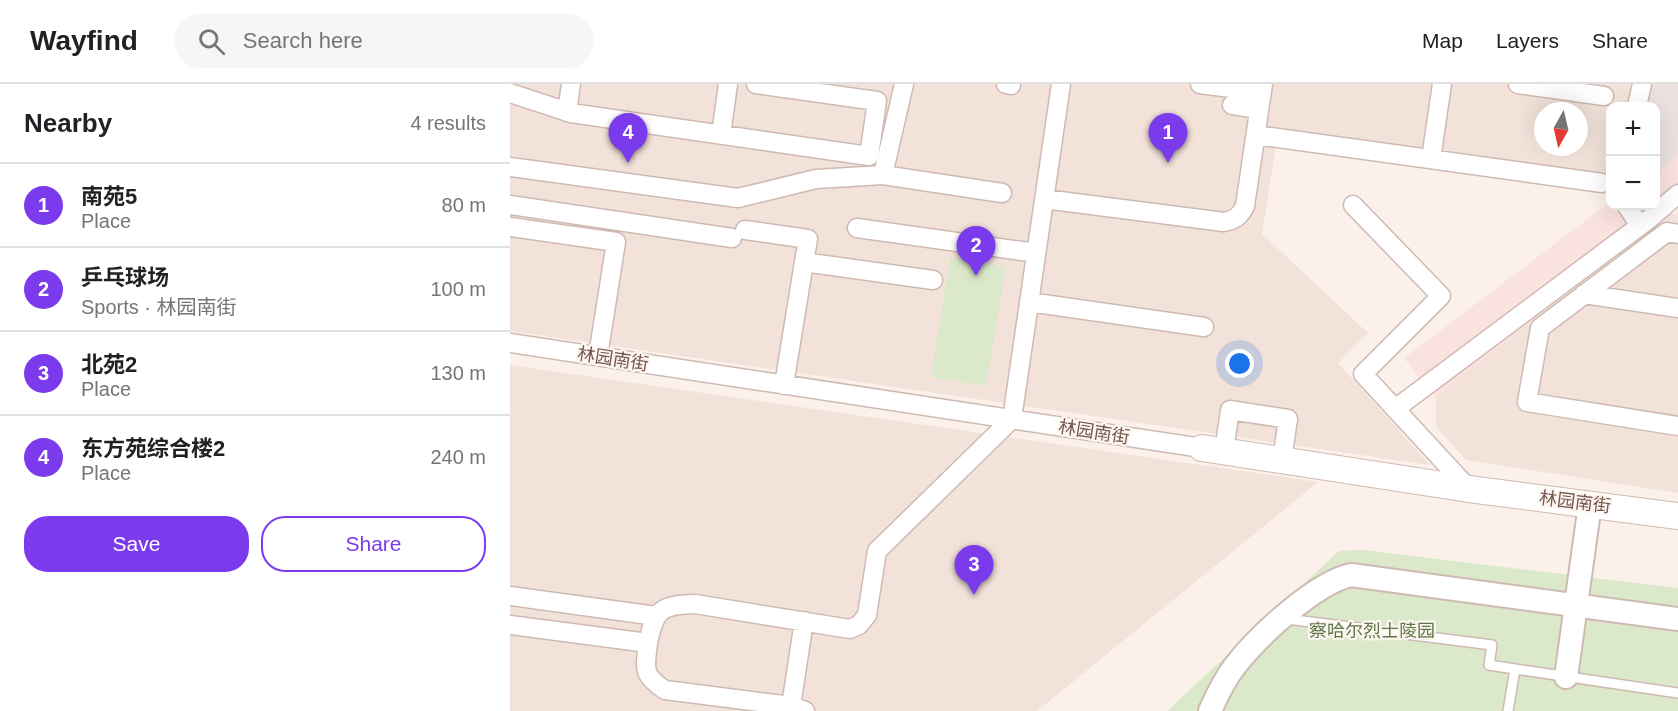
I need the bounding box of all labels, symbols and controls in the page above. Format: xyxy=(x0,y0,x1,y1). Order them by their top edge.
search box xyxy=(174,14,594,68)
text: Wayfind xyxy=(30,25,138,56)
icon: search xyxy=(195,25,228,58)
text: Search here xyxy=(243,28,363,53)
text: Map xyxy=(1422,29,1463,52)
text: Layers xyxy=(1496,29,1559,52)
text: Share xyxy=(1592,29,1648,52)
north arrow xyxy=(1534,102,1588,156)
map controls xyxy=(1606,102,1660,210)
button: + xyxy=(1606,102,1660,156)
text: Nearby xyxy=(24,108,112,138)
text: 4 results xyxy=(410,112,486,134)
pin: 4 xyxy=(608,113,648,163)
pin: 1 xyxy=(1148,113,1188,163)
button: − xyxy=(1606,156,1660,210)
text: 南苑5 xyxy=(81,184,137,209)
text: 1 xyxy=(38,194,49,216)
text: 80 m xyxy=(442,194,486,216)
text: Place xyxy=(81,210,131,232)
pin: 2 xyxy=(956,226,996,276)
text: 乒乓球场 xyxy=(81,265,169,290)
text: 2 xyxy=(38,278,49,300)
text: 100 m xyxy=(430,278,486,300)
text: Sports · 林园南街 xyxy=(81,296,237,318)
street label: 林园南街 xyxy=(576,343,650,375)
your location xyxy=(1225,349,1254,378)
text: 北苑2 xyxy=(81,352,137,377)
text: 3 xyxy=(38,362,49,384)
text: 130 m xyxy=(430,362,486,384)
text: Place xyxy=(81,378,131,400)
street label: 林园南街 xyxy=(1057,416,1131,448)
text: 东方苑综合楼2 xyxy=(81,436,225,461)
text: 4 xyxy=(38,446,49,468)
text: 240 m xyxy=(430,446,486,468)
text: Place xyxy=(81,462,131,484)
street label: 林园南街 xyxy=(1538,488,1612,516)
button: Save xyxy=(24,516,249,572)
button: Share xyxy=(261,516,486,572)
pin: 3 xyxy=(954,546,994,595)
park label: 察哈尔烈士陵园 xyxy=(1309,621,1435,641)

